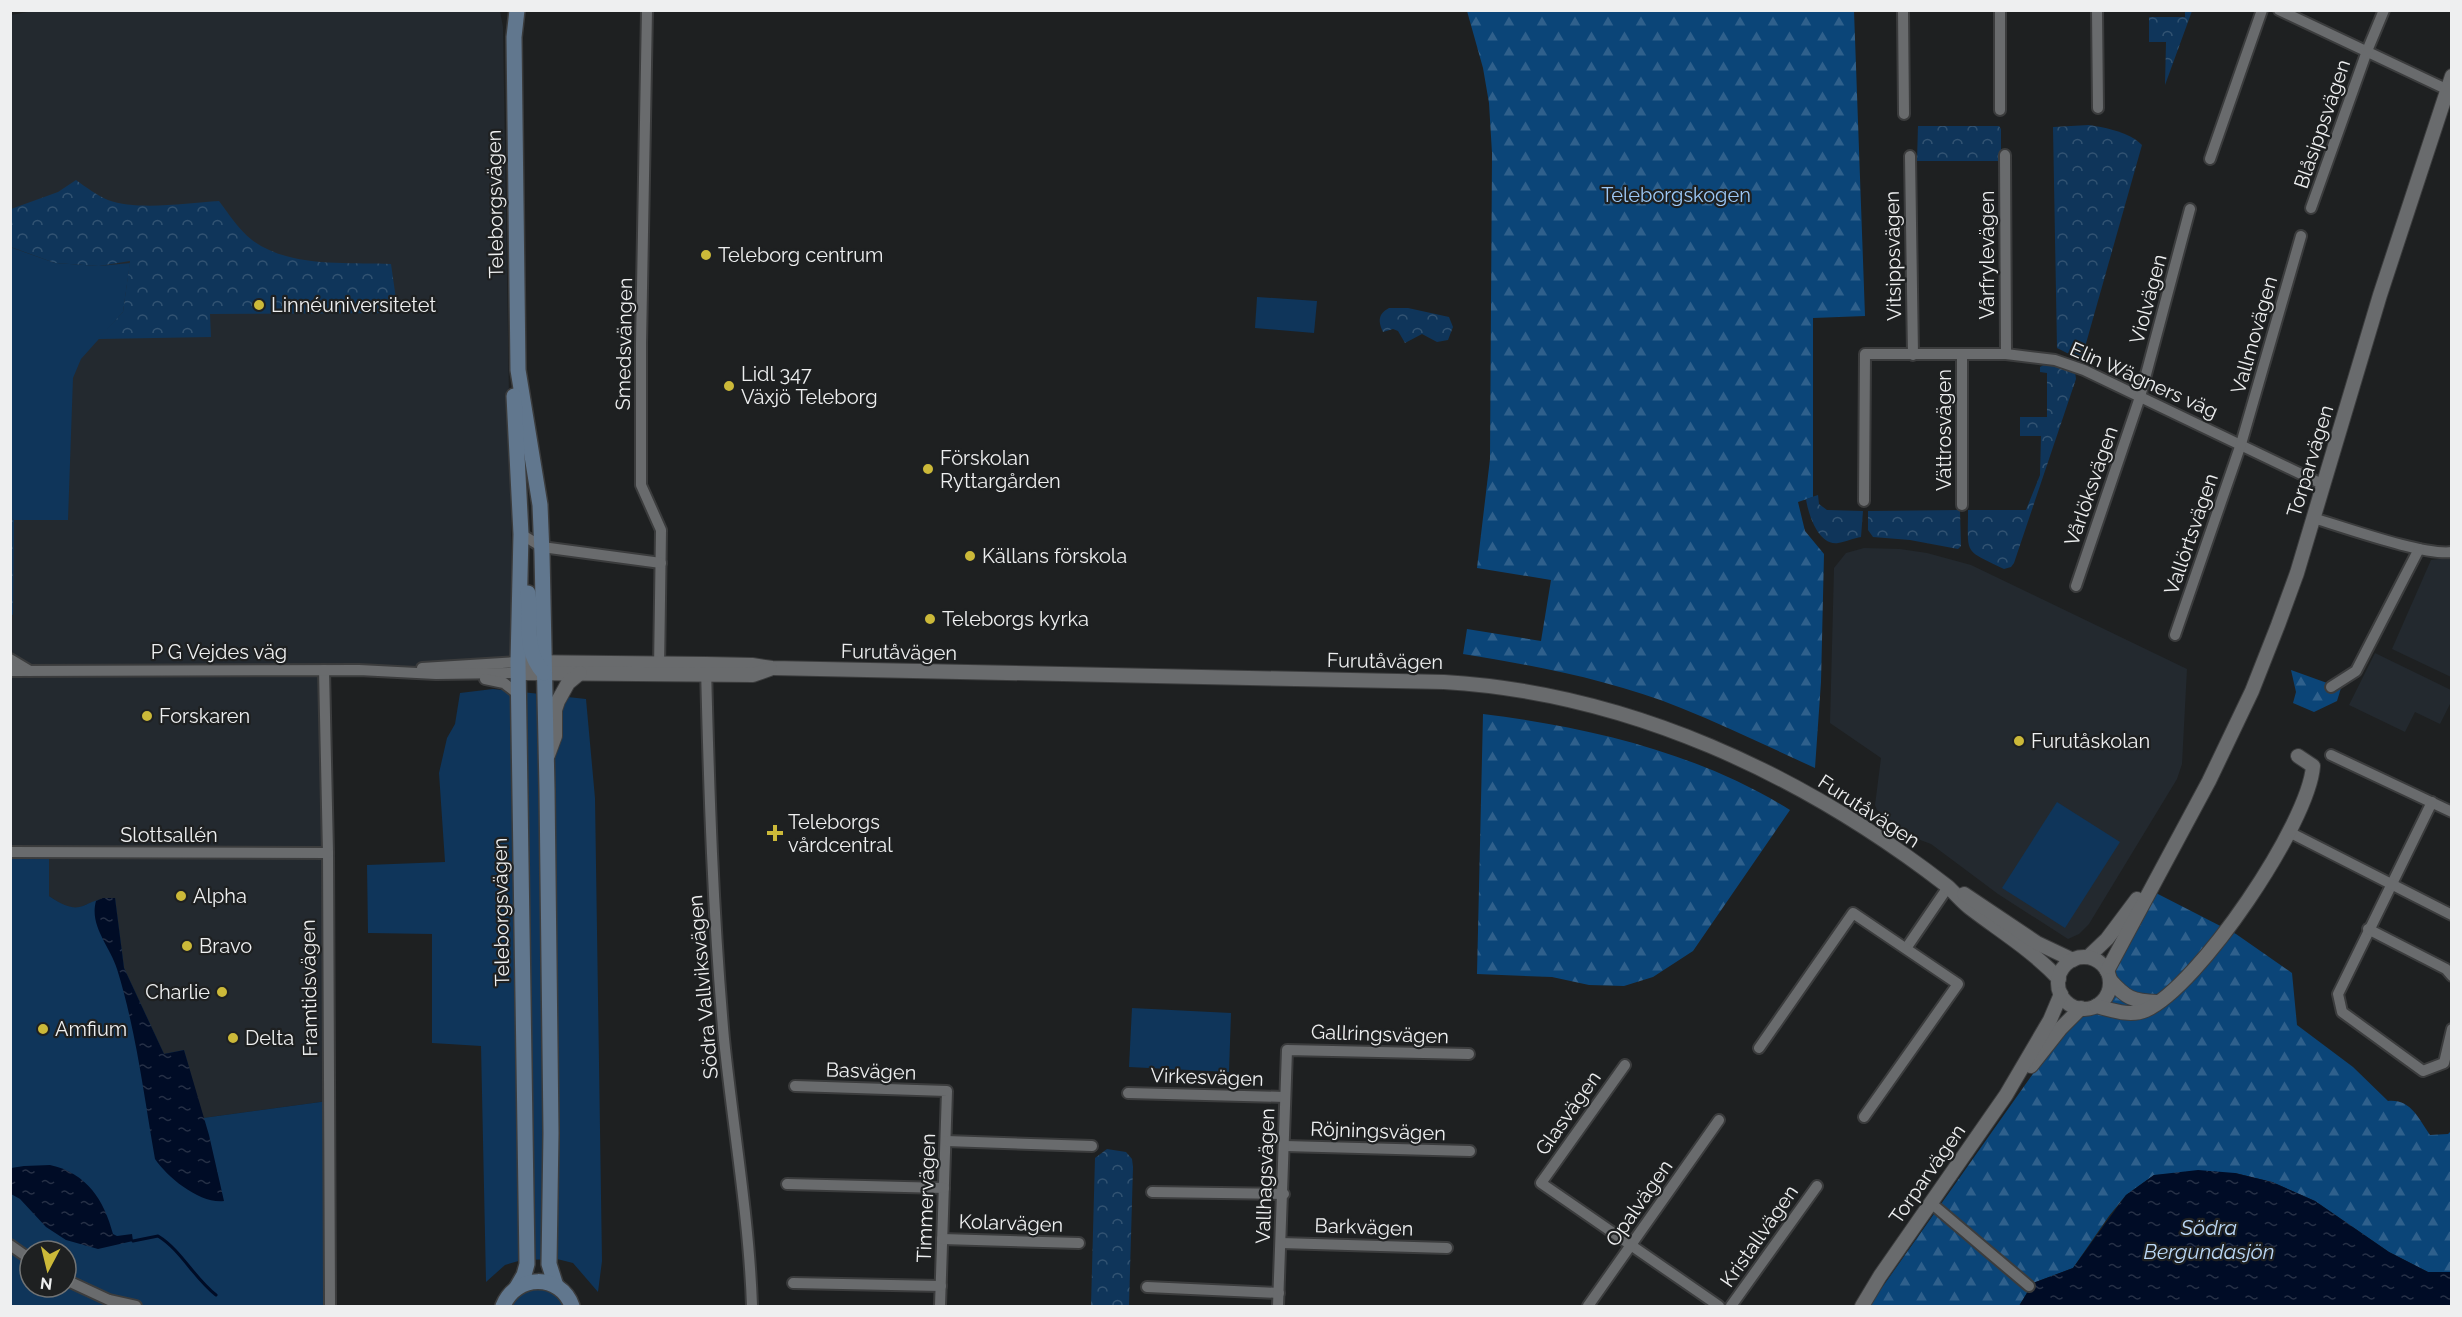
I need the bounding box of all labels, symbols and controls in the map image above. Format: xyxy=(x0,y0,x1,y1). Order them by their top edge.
street label: Blåsippsvägen xyxy=(2289,56,2355,192)
street label: Teleborgsvägen xyxy=(482,129,508,279)
park label: Teleborgskogen xyxy=(1601,183,1751,207)
street label: Vitsippsvägen xyxy=(1880,191,1906,321)
street label: Vårfrylevägen xyxy=(1975,191,1999,319)
place label: Teleborg centrum xyxy=(718,243,883,267)
marker: Teleborg centrum xyxy=(699,248,713,262)
street label: Violvägen xyxy=(2125,251,2171,347)
street label: Vallmovägen xyxy=(2226,273,2282,397)
street label: Smedsvängen xyxy=(611,277,637,411)
place label: Linnéuniversitetet xyxy=(271,293,436,317)
marker: Linnéuniversitetet xyxy=(252,298,266,312)
street label: Elin Wägners väg xyxy=(2066,337,2222,423)
place label: Lidl 347 Växjö Teleborg xyxy=(741,362,878,409)
street label: Vättrosvägen xyxy=(1932,369,1956,491)
marker: Lidl 347 Växjö Teleborg xyxy=(722,379,736,393)
street label: Torparvägen xyxy=(2282,402,2338,520)
street label: Vårlöksvägen xyxy=(2059,423,2123,549)
place label: Förskolan Ryttargården xyxy=(940,446,1061,493)
marker: Förskolan Ryttargården xyxy=(921,462,935,476)
street label: Vallörtsvägen xyxy=(2159,470,2223,598)
place label: Källans förskola xyxy=(982,544,1127,568)
marker: Källans förskola xyxy=(963,549,977,563)
place label: Teleborgs kyrka xyxy=(942,607,1089,631)
marker: Teleborgs kyrka xyxy=(923,612,937,626)
street label: Furutåvägen xyxy=(841,639,957,665)
street label: P G Vejdes väg xyxy=(151,640,287,664)
street label: Furutåvägen xyxy=(1327,648,1443,674)
place label: Forskaren xyxy=(159,704,250,728)
marker: Forskaren xyxy=(140,709,154,723)
place label: Furutåskolan xyxy=(2031,729,2150,753)
marker: Furutåskolan xyxy=(2012,734,2026,748)
street label: Furutåvägen xyxy=(1814,769,1924,853)
place label: Teleborgs vårdcentral xyxy=(788,810,893,857)
street label: Slottsallén xyxy=(120,823,218,847)
marker: Teleborgs vårdcentral xyxy=(766,824,784,842)
street label: Teleborgsvägen xyxy=(488,837,514,987)
place label: Alpha xyxy=(193,884,247,908)
marker: Alpha xyxy=(174,889,188,903)
street label: Södra Vallviksvägen xyxy=(683,894,723,1080)
street label: Framtidsvägen xyxy=(296,919,322,1057)
place label: Bravo xyxy=(199,934,252,958)
marker: Bravo xyxy=(180,939,194,953)
place label: Charlie xyxy=(145,980,210,1004)
marker: Charlie xyxy=(215,985,229,999)
place label: Amfium xyxy=(55,1017,127,1041)
street label: Gallringsvägen xyxy=(1311,1020,1449,1048)
marker: Amfium xyxy=(36,1022,50,1036)
place label: Delta xyxy=(245,1026,294,1050)
marker: Delta xyxy=(226,1031,240,1045)
street label: Basvägen xyxy=(825,1057,917,1085)
street label: Virkesvägen xyxy=(1150,1063,1264,1091)
street label: Glasvägen xyxy=(1530,1066,1606,1160)
street label: Vallhagsvägen xyxy=(1251,1108,1279,1244)
street label: Röjningsvägen xyxy=(1310,1117,1446,1145)
street label: Torparvägen xyxy=(1884,1120,1970,1228)
street label: Timmervägen xyxy=(912,1133,940,1263)
street label: Opalvägen xyxy=(1600,1155,1678,1251)
street label: Kristallvägen xyxy=(1715,1180,1803,1292)
street label: Kolarvägen xyxy=(958,1209,1064,1237)
street label: Barkvägen xyxy=(1314,1213,1414,1241)
water label: Södra Bergundasjön xyxy=(2143,1215,2275,1264)
north arrow xyxy=(18,1239,78,1299)
text: N xyxy=(39,1273,53,1294)

